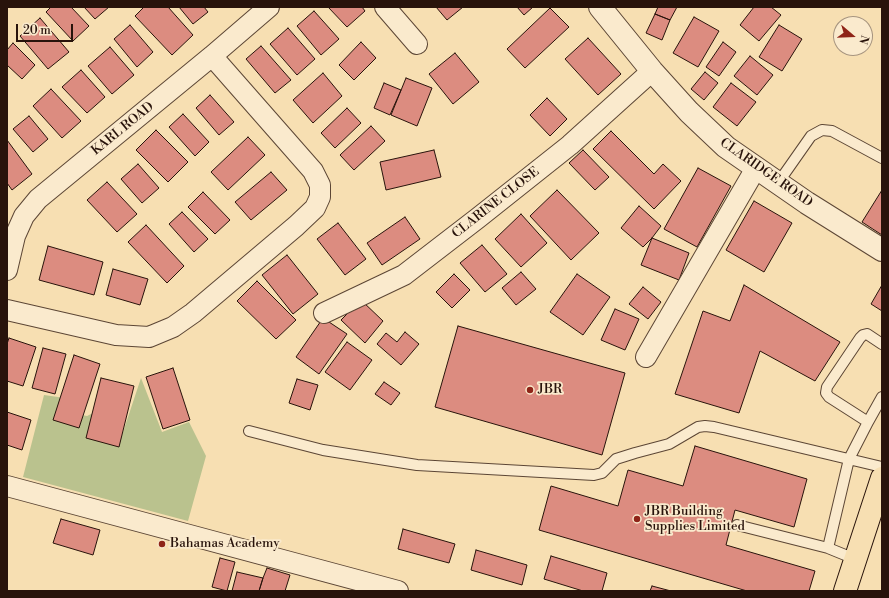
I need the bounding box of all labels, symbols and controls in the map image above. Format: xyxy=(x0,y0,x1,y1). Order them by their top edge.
scale bar xyxy=(18,16,75,42)
north arrow xyxy=(833,16,873,56)
text: 20 m xyxy=(23,23,51,38)
text: N xyxy=(855,33,871,46)
street label: KARL ROAD xyxy=(89,99,157,159)
street label: CLARIDGE ROAD xyxy=(717,135,815,211)
street label: CLARINE CLOSE xyxy=(449,164,543,242)
place label: JBR xyxy=(538,382,562,398)
marker: JBR xyxy=(525,385,535,395)
place label: JBR Building Supplies Limited xyxy=(645,504,745,535)
marker: JBR Building Supplies Limited xyxy=(632,514,642,524)
place label: Bahamas Academy xyxy=(170,536,280,552)
marker: Bahamas Academy xyxy=(157,539,167,549)

